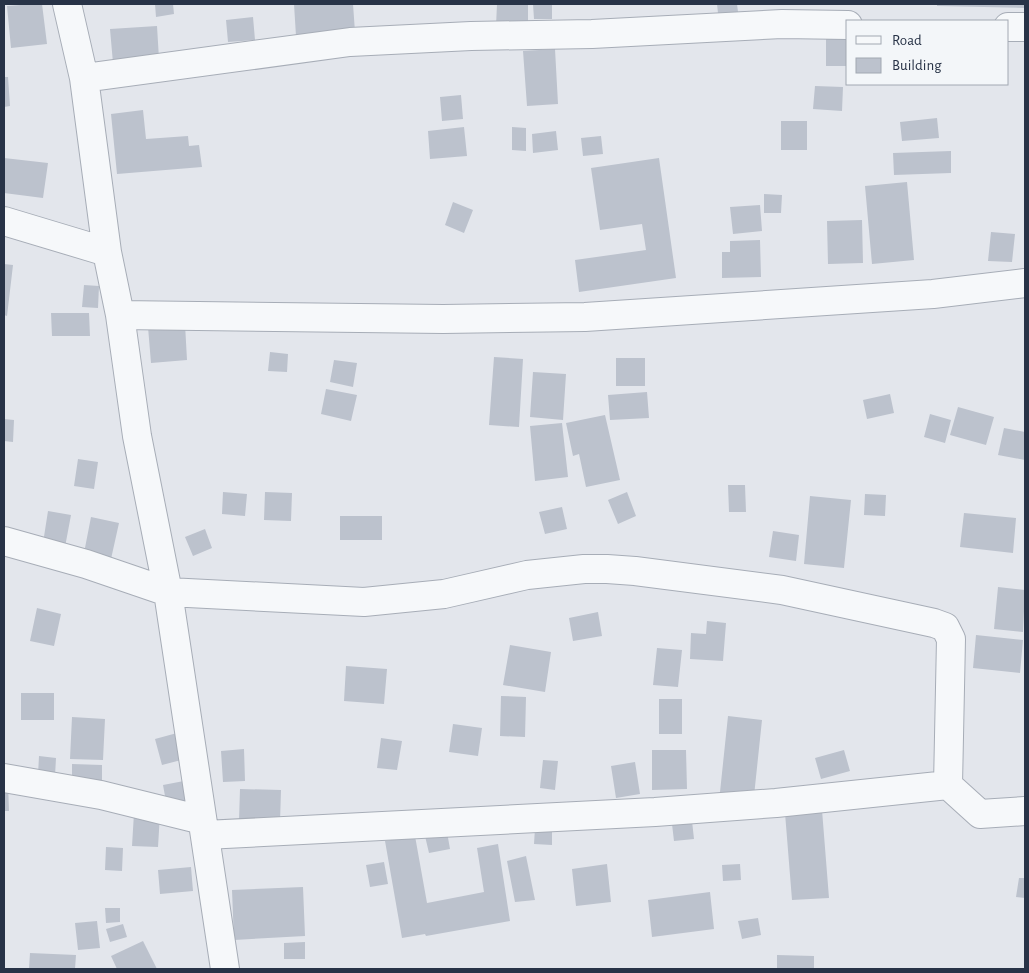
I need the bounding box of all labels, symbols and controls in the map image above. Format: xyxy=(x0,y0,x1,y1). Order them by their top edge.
legend xyxy=(846,20,1009,85)
text: Road xyxy=(892,33,922,48)
text: Building xyxy=(892,58,942,73)

